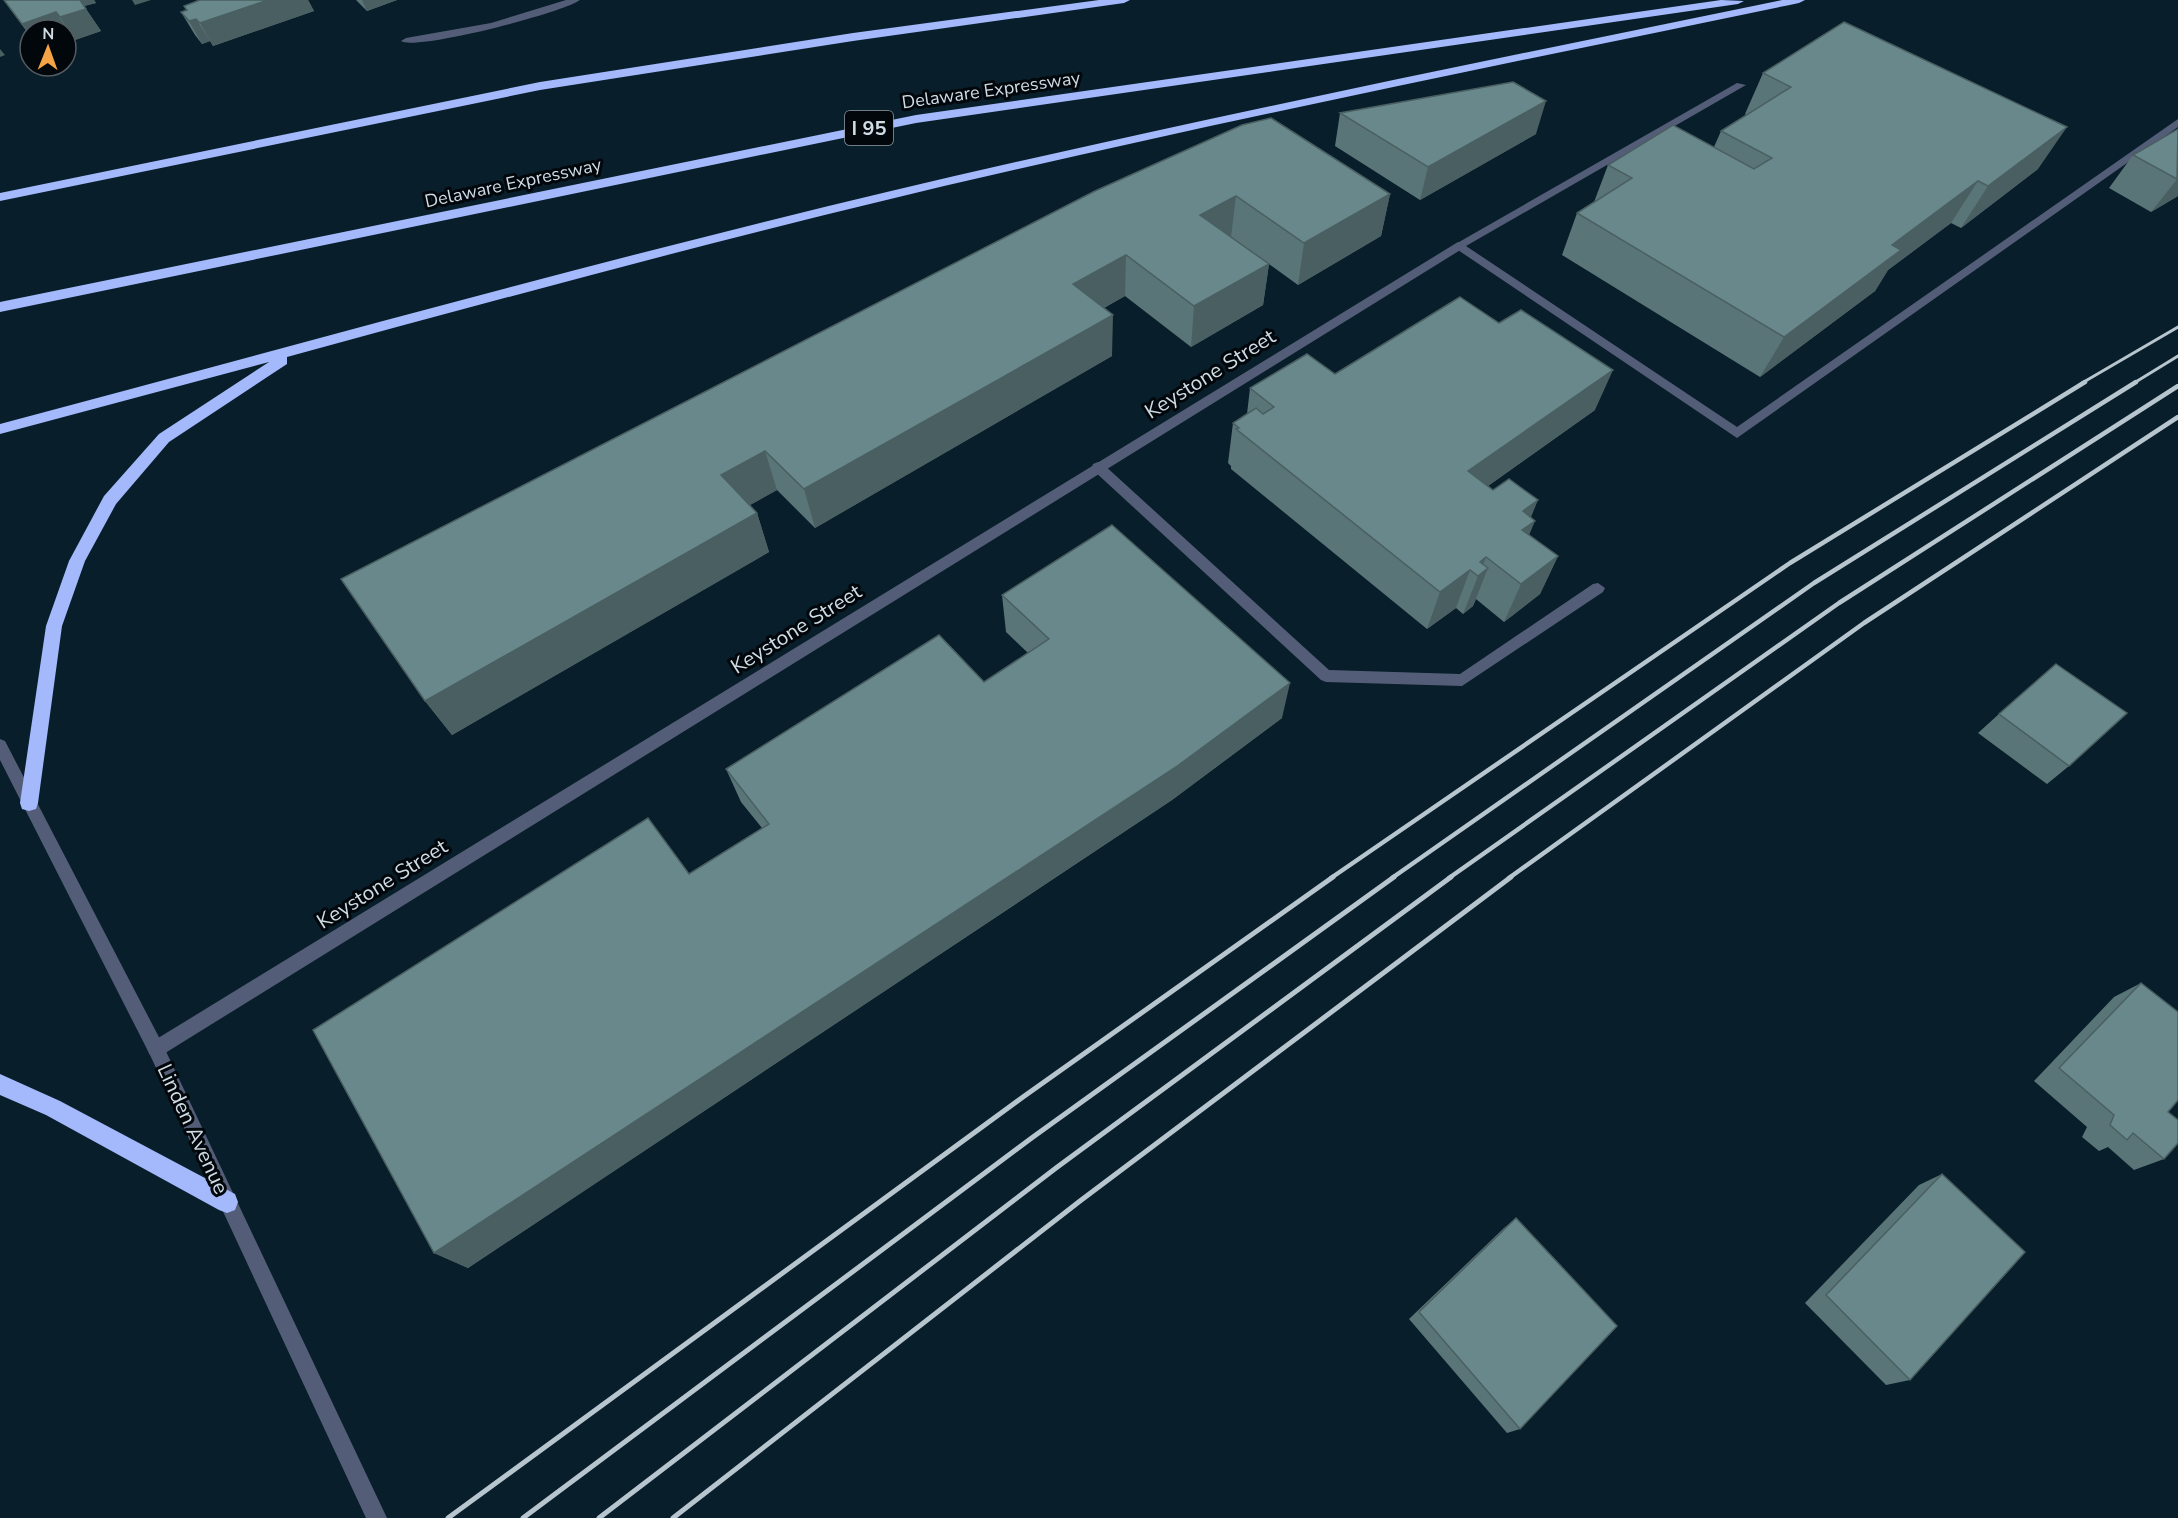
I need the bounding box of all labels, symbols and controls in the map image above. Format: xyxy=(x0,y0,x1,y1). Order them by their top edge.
north arrow xyxy=(18,18,78,78)
text: N xyxy=(42,23,54,45)
street label: Delaware Expressway xyxy=(900,65,1082,114)
road number: I 95 xyxy=(845,111,893,145)
street label: Delaware Expressway xyxy=(423,152,604,213)
street label: Keystone Street xyxy=(1139,322,1281,425)
street label: Keystone Street xyxy=(725,577,867,680)
street label: Keystone Street xyxy=(311,832,453,935)
street label: Linden Avenue xyxy=(151,1059,235,1199)

